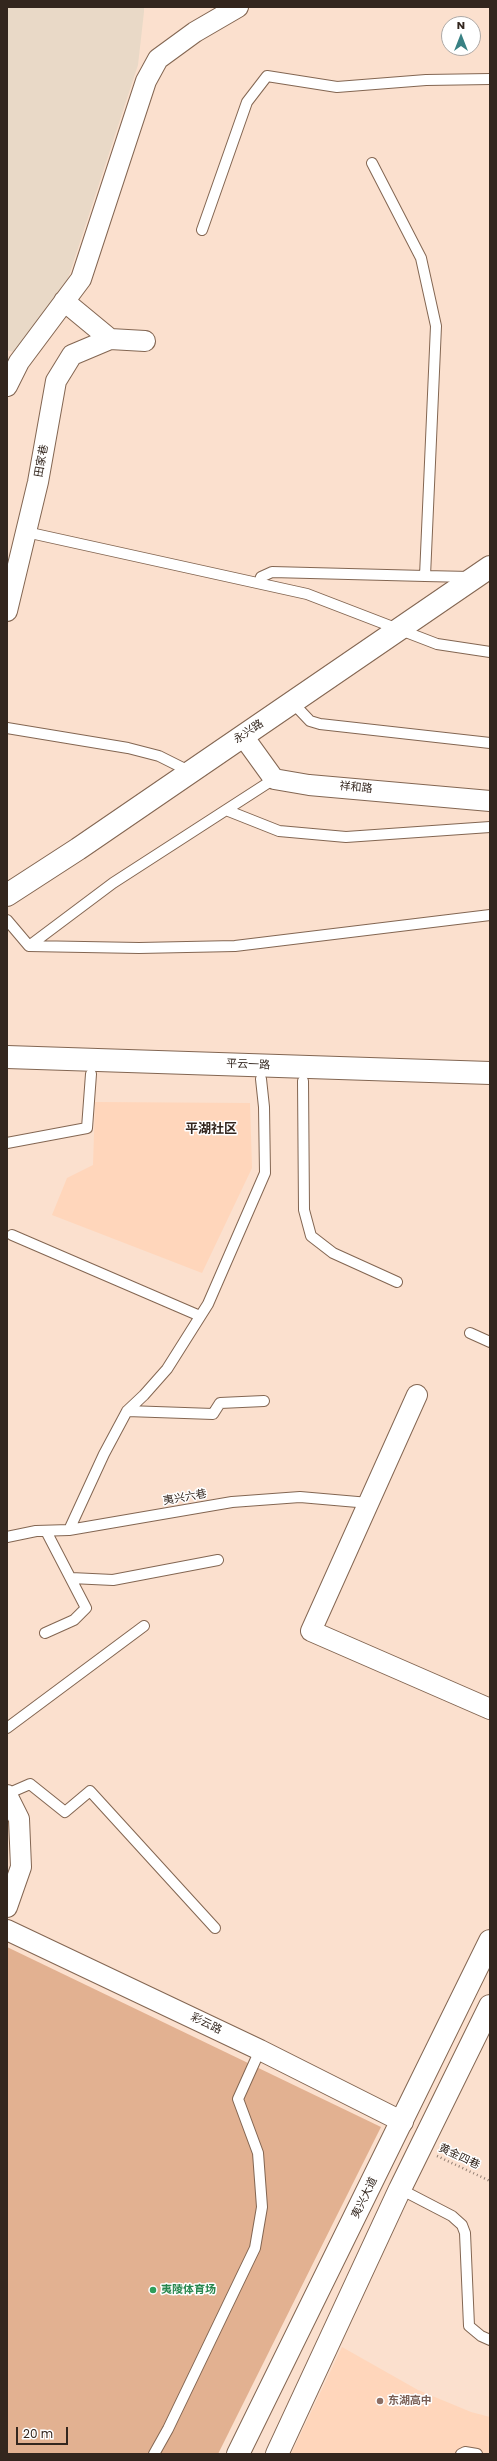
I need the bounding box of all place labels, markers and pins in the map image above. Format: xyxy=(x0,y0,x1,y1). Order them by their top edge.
place label: 夷陵体育场 xyxy=(161,2283,216,2297)
marker: 夷陵体育场 xyxy=(148,2285,158,2295)
place label: 东湖高中 xyxy=(388,2394,432,2408)
marker: 东湖高中 xyxy=(375,2396,385,2406)

